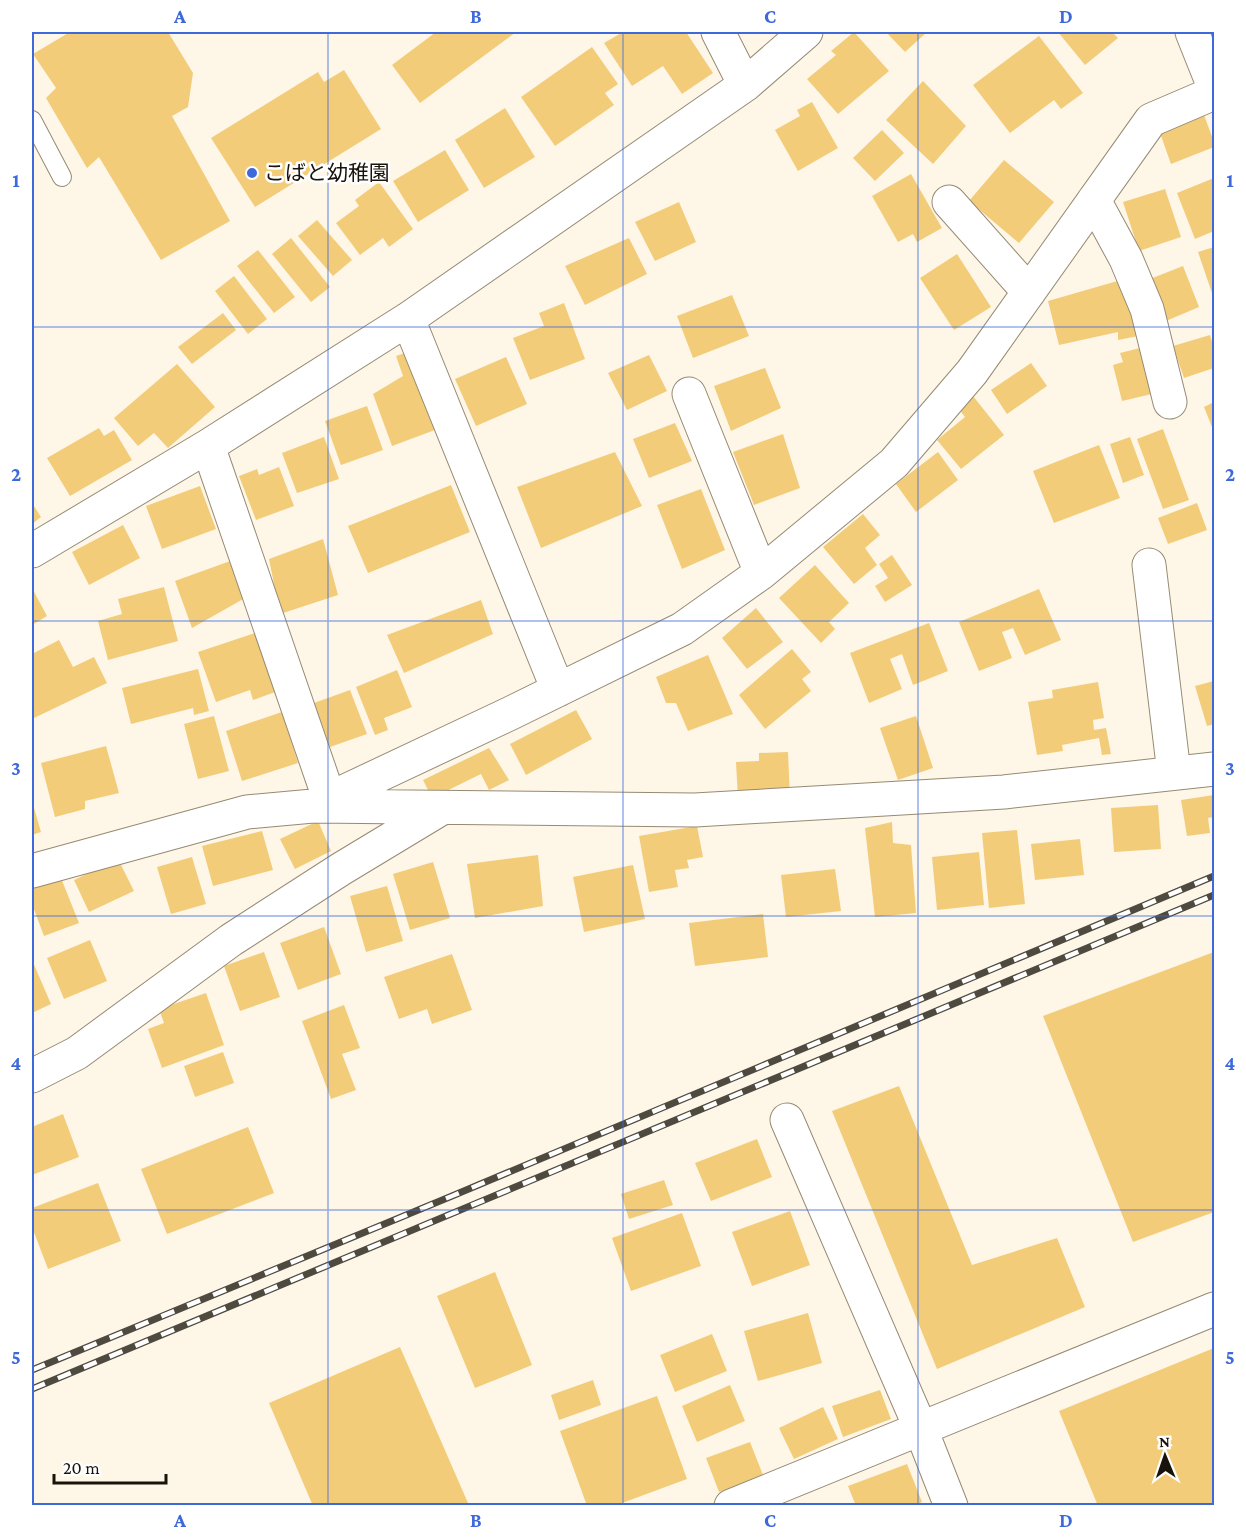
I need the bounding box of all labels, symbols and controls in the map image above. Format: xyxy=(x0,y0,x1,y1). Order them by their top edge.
text: A xyxy=(173,5,187,27)
text: B xyxy=(470,5,482,27)
text: C xyxy=(764,5,776,27)
text: D xyxy=(1059,5,1073,27)
place label: こばと幼稚園 xyxy=(264,161,390,185)
marker: こばと幼稚園 xyxy=(245,166,259,180)
text: 1 xyxy=(12,169,20,191)
text: 1 xyxy=(1226,169,1234,191)
text: 2 xyxy=(11,463,21,485)
text: 2 xyxy=(1225,463,1235,485)
text: 3 xyxy=(11,757,21,779)
text: 3 xyxy=(1225,757,1235,779)
text: 4 xyxy=(11,1052,22,1074)
text: 4 xyxy=(1225,1052,1236,1074)
text: 5 xyxy=(11,1346,21,1368)
text: 5 xyxy=(1225,1346,1235,1368)
north arrow xyxy=(1135,1426,1195,1486)
text: N xyxy=(1159,1433,1170,1450)
scale bar xyxy=(54,1447,166,1485)
text: 20 m xyxy=(63,1458,100,1478)
text: A xyxy=(173,1509,187,1531)
text: B xyxy=(470,1509,482,1531)
text: C xyxy=(764,1509,776,1531)
text: D xyxy=(1059,1509,1073,1531)

